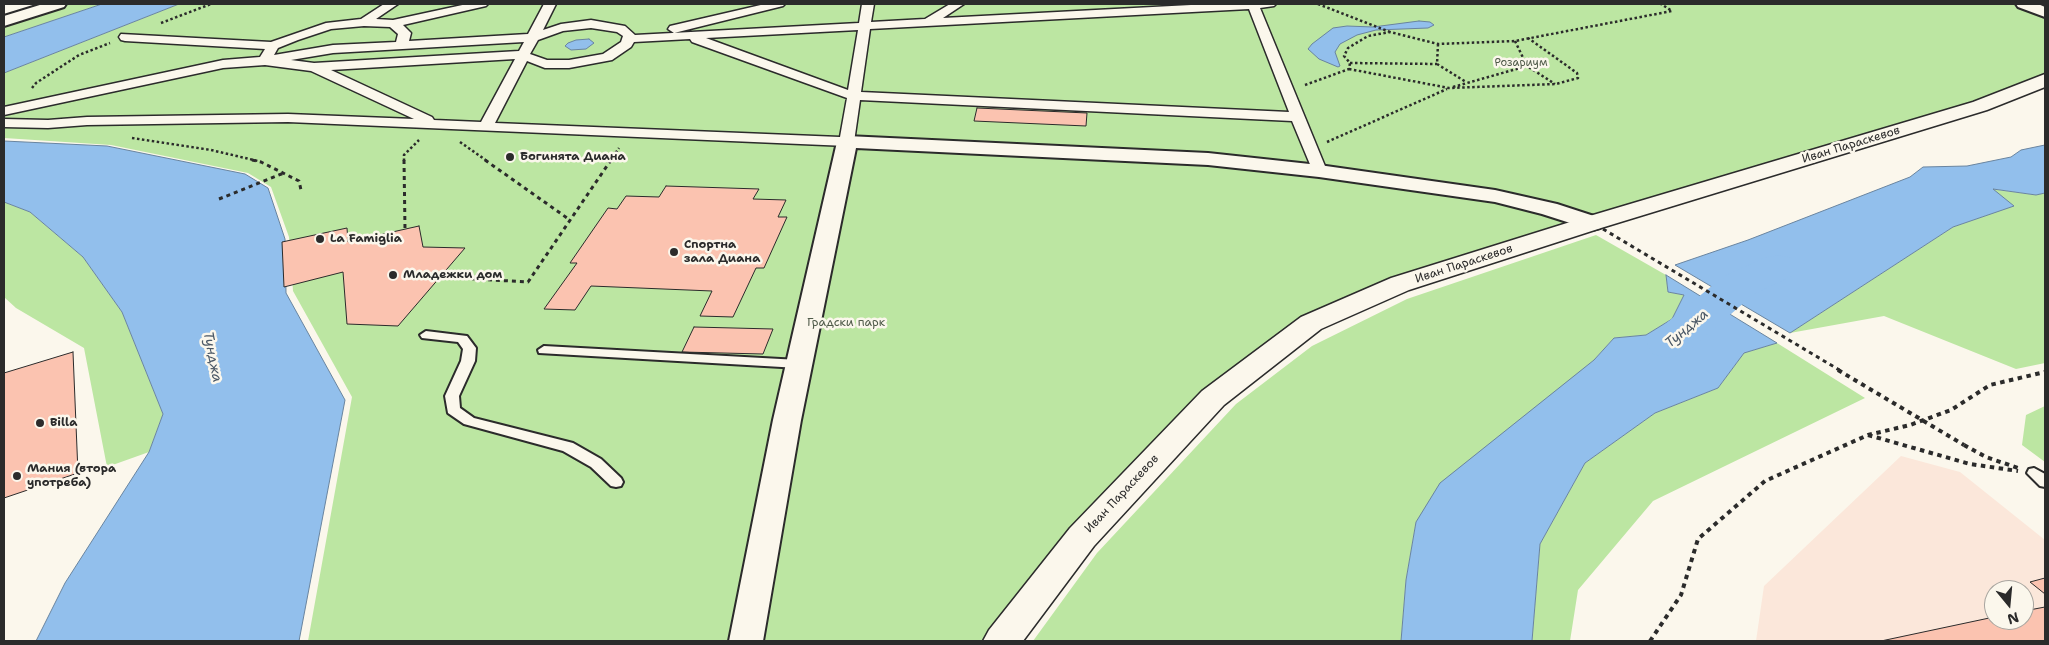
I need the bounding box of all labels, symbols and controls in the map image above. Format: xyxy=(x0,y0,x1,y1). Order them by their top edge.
park label: Розариум xyxy=(1495,56,1547,70)
street label: Иван Параскевов xyxy=(1800,123,1902,167)
place label: Богинята Диана xyxy=(520,150,626,164)
marker: Богинята Диана xyxy=(504,151,516,163)
place label: La Famiglia xyxy=(330,232,402,246)
marker: La Famiglia xyxy=(314,233,326,245)
place label: Спортна зала Диана xyxy=(684,238,760,266)
street label: Иван Параскевов xyxy=(1413,241,1515,287)
marker: Спортна зала Диана xyxy=(668,246,680,258)
place label: Младежки дом xyxy=(403,268,502,282)
marker: Младежки дом xyxy=(387,269,399,281)
water label: Тунджа xyxy=(1662,306,1712,352)
park label: Градски парк xyxy=(807,316,885,330)
water label: Тунджа xyxy=(199,330,225,384)
place label: Billa xyxy=(50,416,77,430)
marker: Billa xyxy=(34,417,46,429)
street label: Иван Параскевов xyxy=(1082,452,1162,536)
place label: Мания (втора употреба) xyxy=(27,462,116,490)
marker: Мания (втора употреба) xyxy=(11,470,23,482)
north arrow xyxy=(1984,580,2034,630)
text: N xyxy=(2005,608,2021,629)

